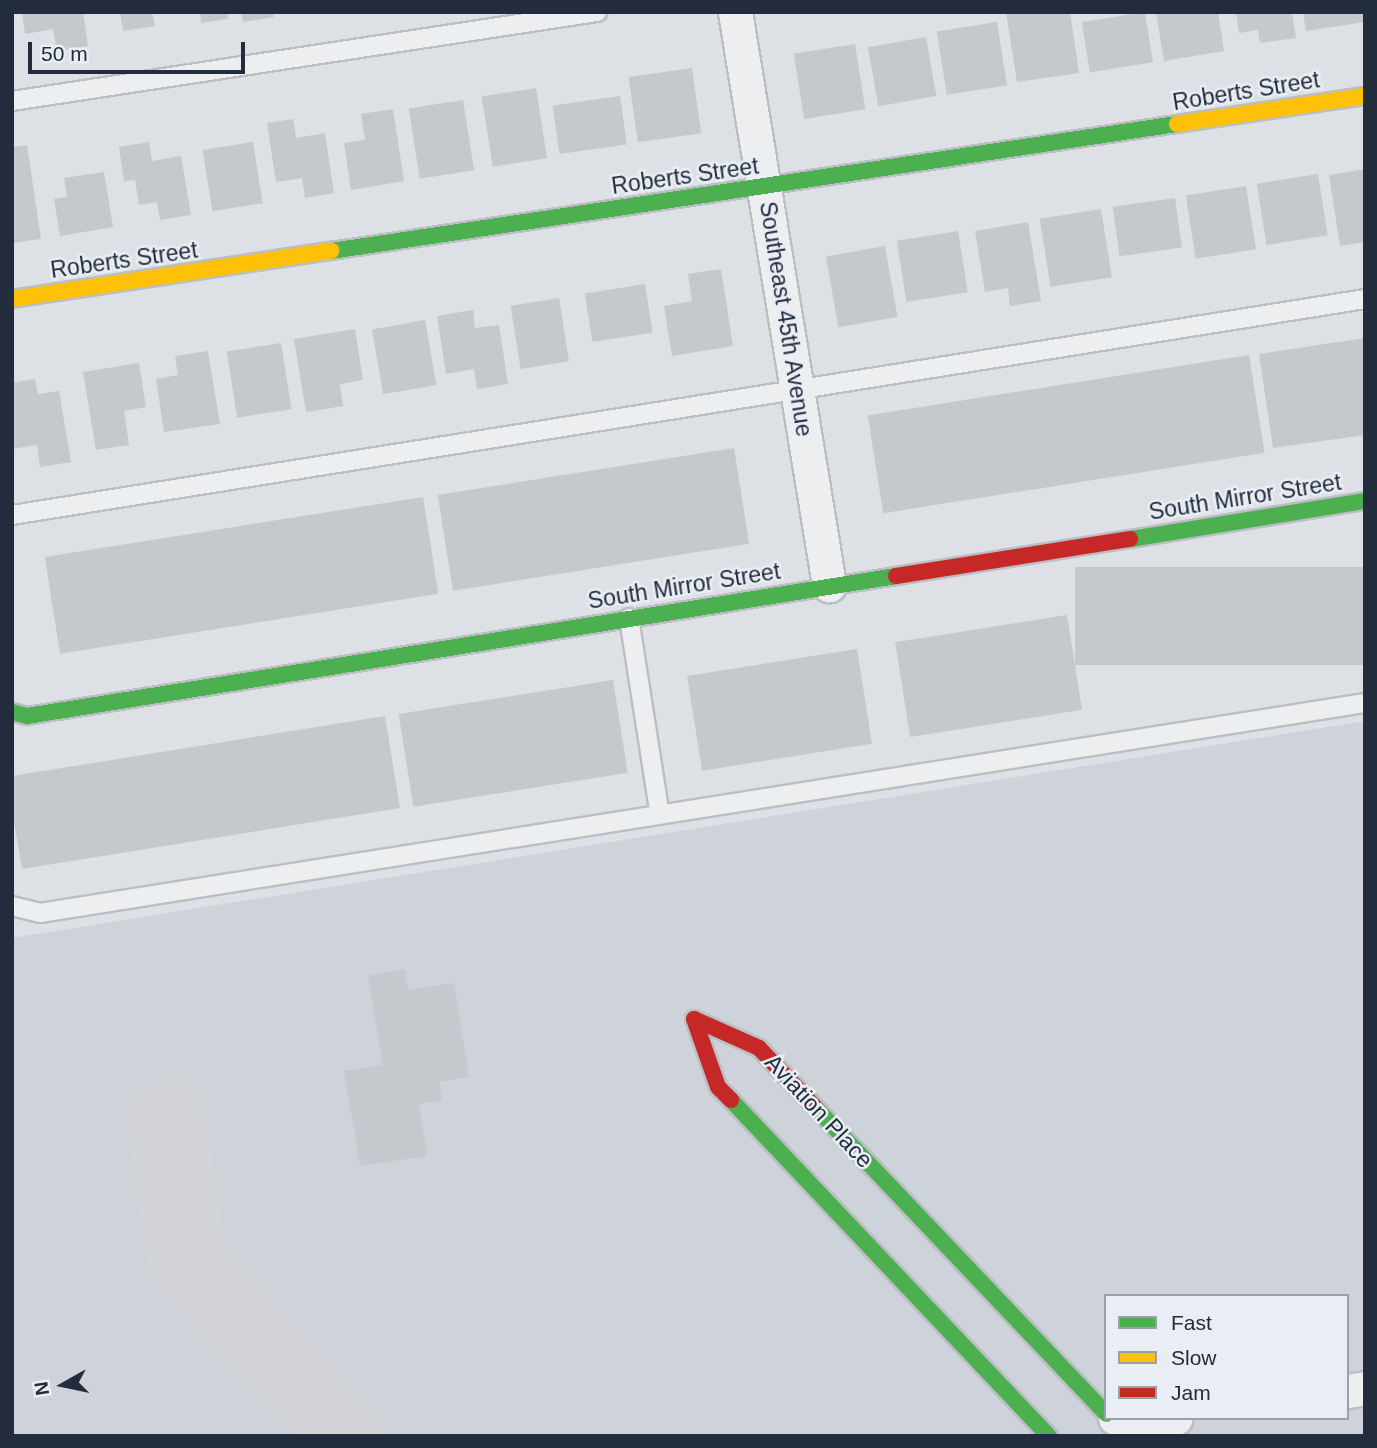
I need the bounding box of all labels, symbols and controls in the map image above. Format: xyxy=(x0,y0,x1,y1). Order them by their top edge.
scale bar xyxy=(32,28,248,72)
text: 50 m xyxy=(41,42,88,65)
street label: Roberts Street xyxy=(1171,66,1321,116)
street label: Roberts Street xyxy=(610,152,760,200)
street label: Southeast 45th Avenue xyxy=(754,199,818,439)
street label: Roberts Street xyxy=(49,236,199,284)
street label: South Mirror Street xyxy=(1147,468,1343,526)
street label: South Mirror Street xyxy=(586,557,782,615)
street label: Aviation Place xyxy=(759,1048,879,1174)
legend xyxy=(1104,1294,1349,1420)
text: Fast xyxy=(1171,1311,1212,1334)
text: Slow xyxy=(1171,1346,1217,1369)
north arrow xyxy=(28,1350,98,1420)
text: N xyxy=(30,1380,53,1397)
text: Jam xyxy=(1171,1381,1211,1404)

